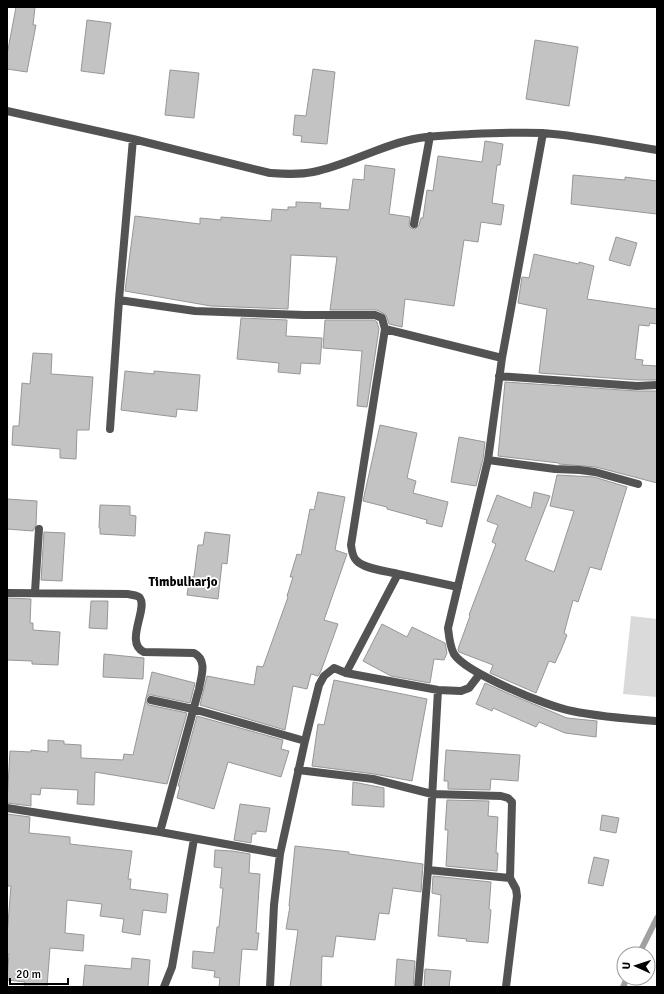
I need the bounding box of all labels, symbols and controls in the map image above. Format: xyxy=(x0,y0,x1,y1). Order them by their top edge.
district label: Timbulharjo xyxy=(148,574,218,590)
north arrow xyxy=(616,946,656,986)
scale bar xyxy=(10,960,68,986)
text: U xyxy=(620,961,633,970)
text: 20 m xyxy=(16,967,41,982)

